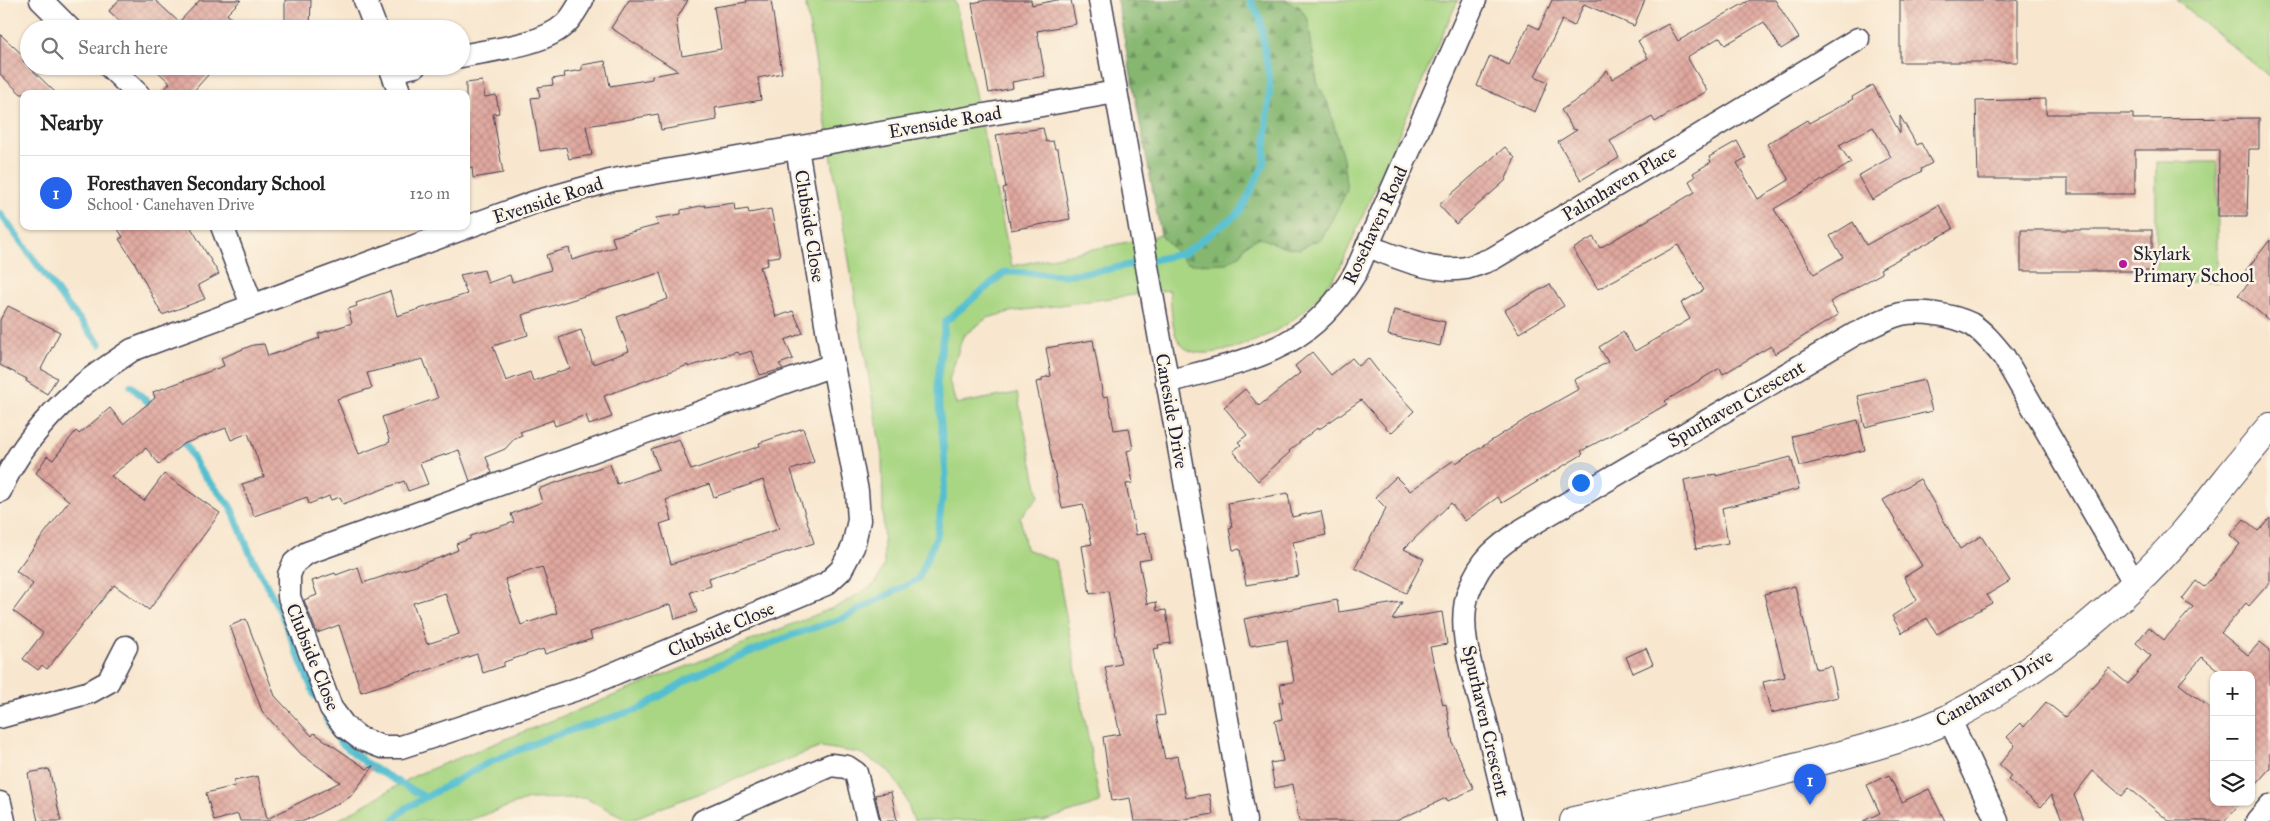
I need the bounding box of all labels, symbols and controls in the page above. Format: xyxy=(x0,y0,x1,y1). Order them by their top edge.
search box xyxy=(20,20,470,75)
icon: search xyxy=(38,34,66,62)
text: Search here xyxy=(78,36,168,59)
street label: Evenside Road xyxy=(887,101,1004,143)
text: Nearby xyxy=(40,110,103,136)
street label: Palmhaven Place xyxy=(1558,140,1680,226)
street label: Rosehaven Road xyxy=(1338,162,1413,288)
street label: Clubside Close xyxy=(790,168,830,284)
street label: Evenside Road xyxy=(490,171,606,229)
text: Foresthaven Secondary School xyxy=(87,172,325,195)
text: 1 xyxy=(53,184,59,203)
text: 120 m xyxy=(410,184,450,203)
text: School · Canehaven Drive xyxy=(87,195,254,214)
place label: Skylark Primary School xyxy=(2133,242,2255,287)
marker: Skylark Primary School xyxy=(2117,258,2129,270)
street label: Caneside Drive xyxy=(1151,352,1193,471)
street label: Spurhaven Crescent xyxy=(1663,355,1809,453)
your location xyxy=(1568,470,1594,496)
street label: Clubside Close xyxy=(664,596,778,662)
street label: Clubside Close xyxy=(281,600,345,714)
street label: Spurhaven Crescent xyxy=(1457,643,1515,799)
street label: Canehaven Drive xyxy=(1931,644,2057,732)
map controls xyxy=(2210,671,2255,806)
button: + xyxy=(2210,671,2255,716)
button: − xyxy=(2210,716,2255,761)
button: layers xyxy=(2210,761,2255,806)
pin: 1 xyxy=(1794,764,1826,805)

